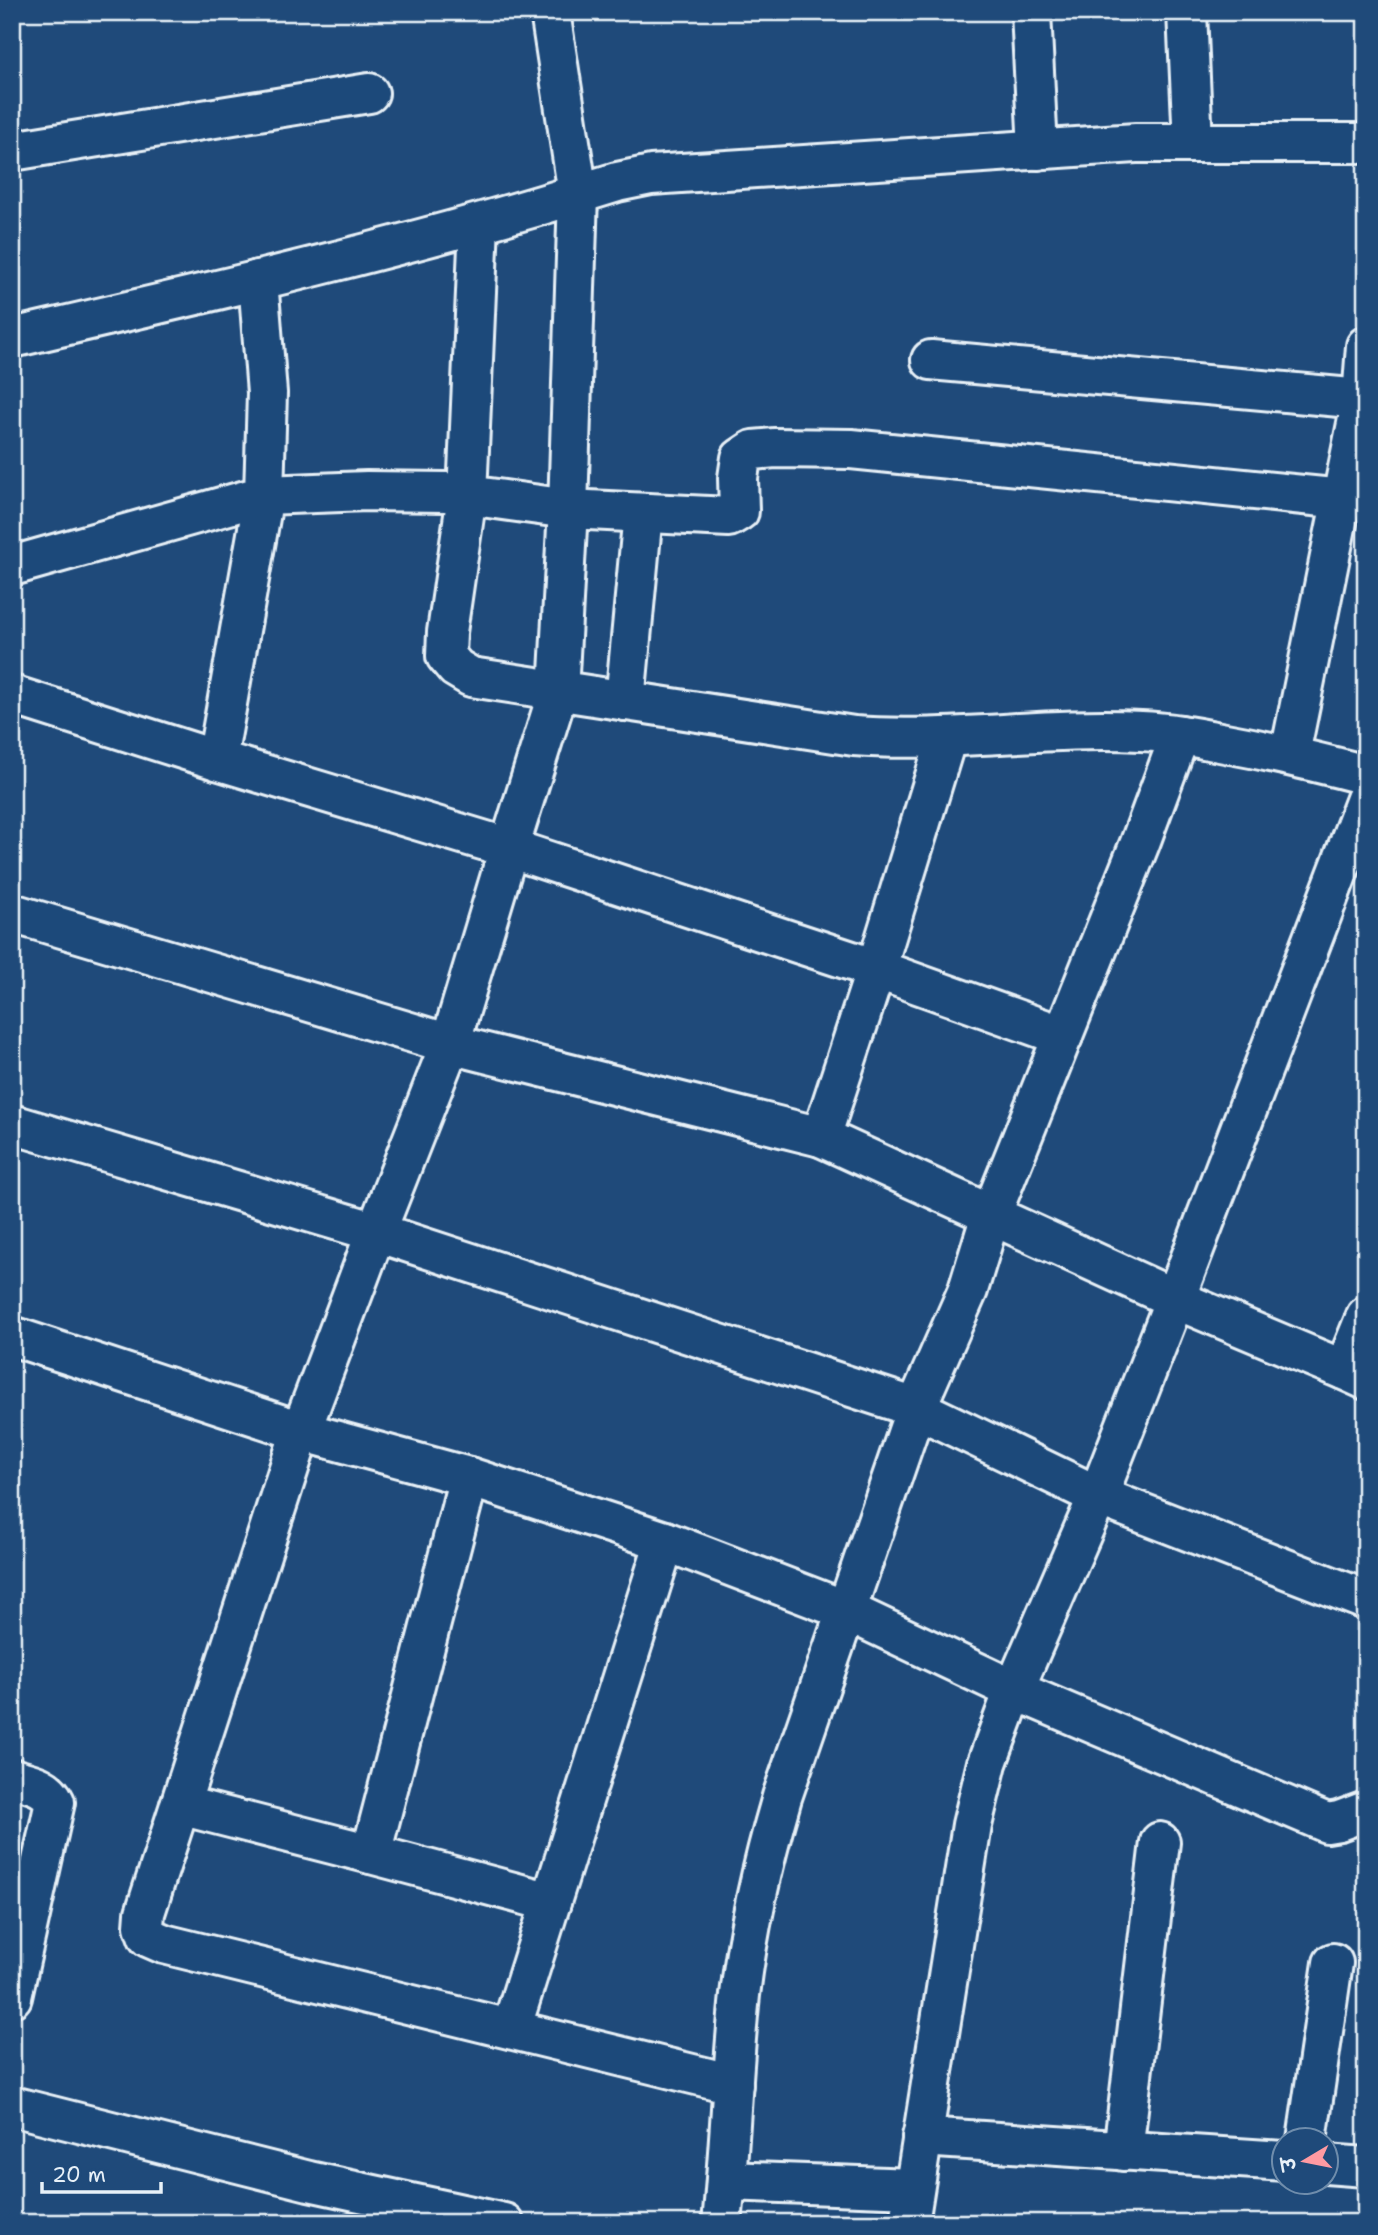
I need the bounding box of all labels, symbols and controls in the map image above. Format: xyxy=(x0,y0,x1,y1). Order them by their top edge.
north arrow xyxy=(1270,2126,1340,2196)
scale bar xyxy=(42,2151,161,2195)
text: उ xyxy=(1275,2153,1303,2174)
text: 20 m xyxy=(52,2161,106,2189)

